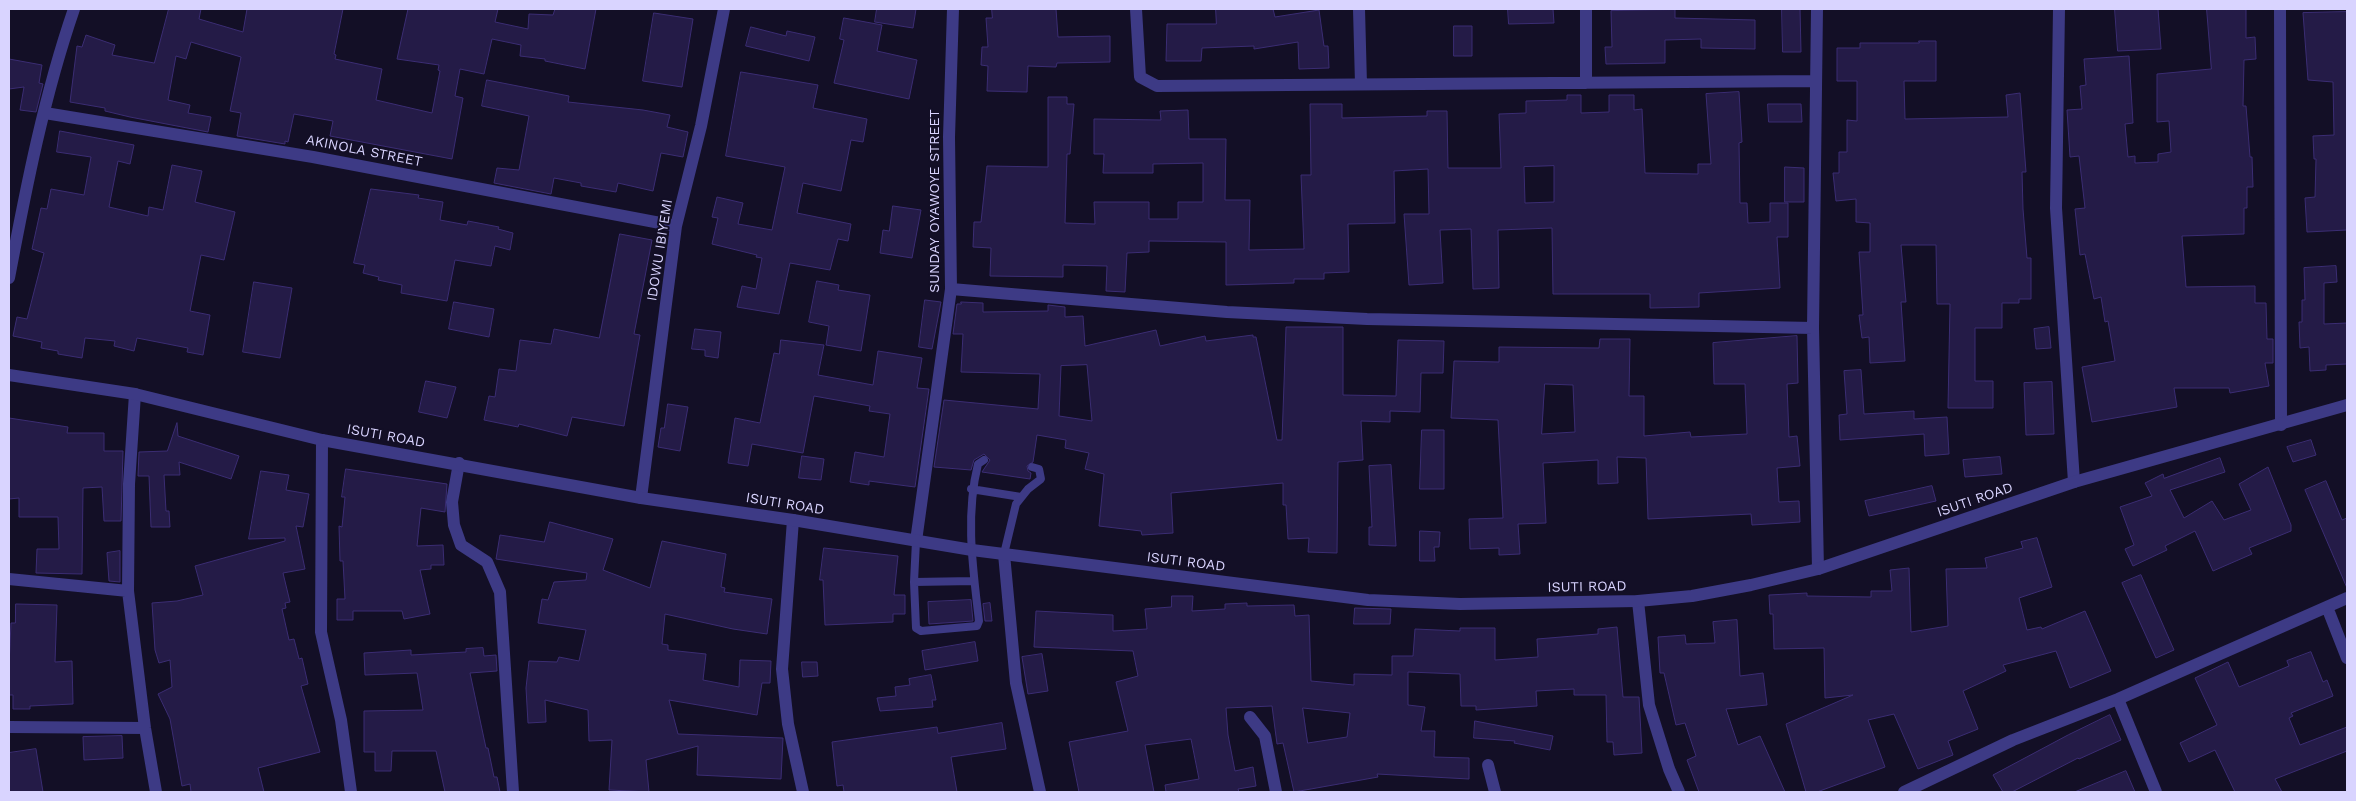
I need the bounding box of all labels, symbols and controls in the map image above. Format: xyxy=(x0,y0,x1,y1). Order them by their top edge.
street label: SUNDAY OYAWOYE STREET xyxy=(927,109,943,293)
street label: AKINOLA STREET xyxy=(304,131,424,171)
street label: IDOWU IBIYEMI xyxy=(644,198,676,302)
street label: ISUTI ROAD xyxy=(346,421,426,451)
street label: ISUTI ROAD xyxy=(1935,479,2015,521)
street label: ISUTI ROAD xyxy=(745,490,825,518)
street label: ISUTI ROAD xyxy=(1146,549,1226,575)
street label: ISUTI ROAD xyxy=(1547,578,1627,596)

